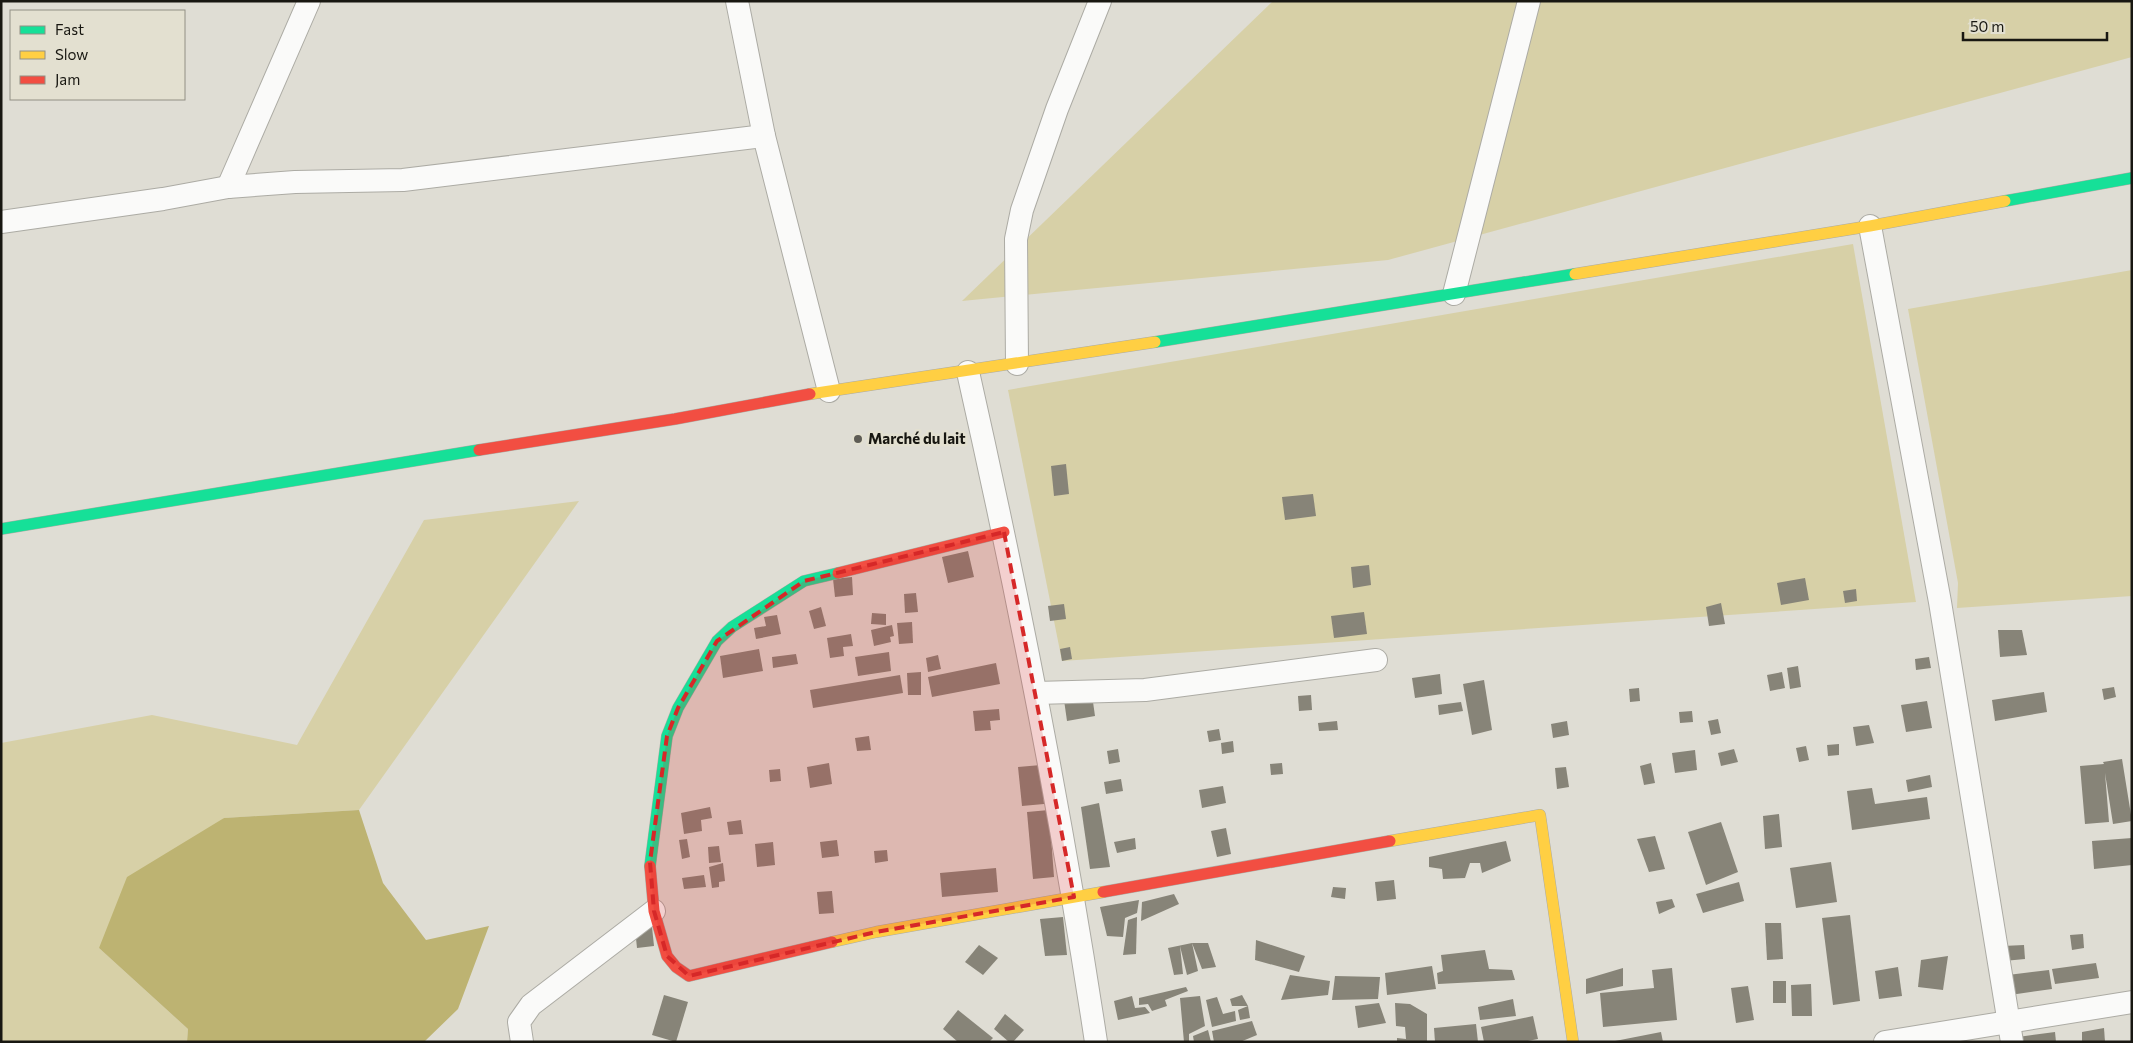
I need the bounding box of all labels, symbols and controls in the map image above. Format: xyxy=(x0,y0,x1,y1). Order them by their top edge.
legend xyxy=(10,10,185,100)
scale bar xyxy=(1963,10,2107,42)
text: 50 m xyxy=(1970,17,2004,35)
text: Fast xyxy=(55,20,84,38)
text: Slow xyxy=(55,45,88,63)
text: Jam xyxy=(55,70,80,88)
place label: Marché du lait xyxy=(868,429,966,447)
marker: Marché du lait xyxy=(852,433,864,445)

